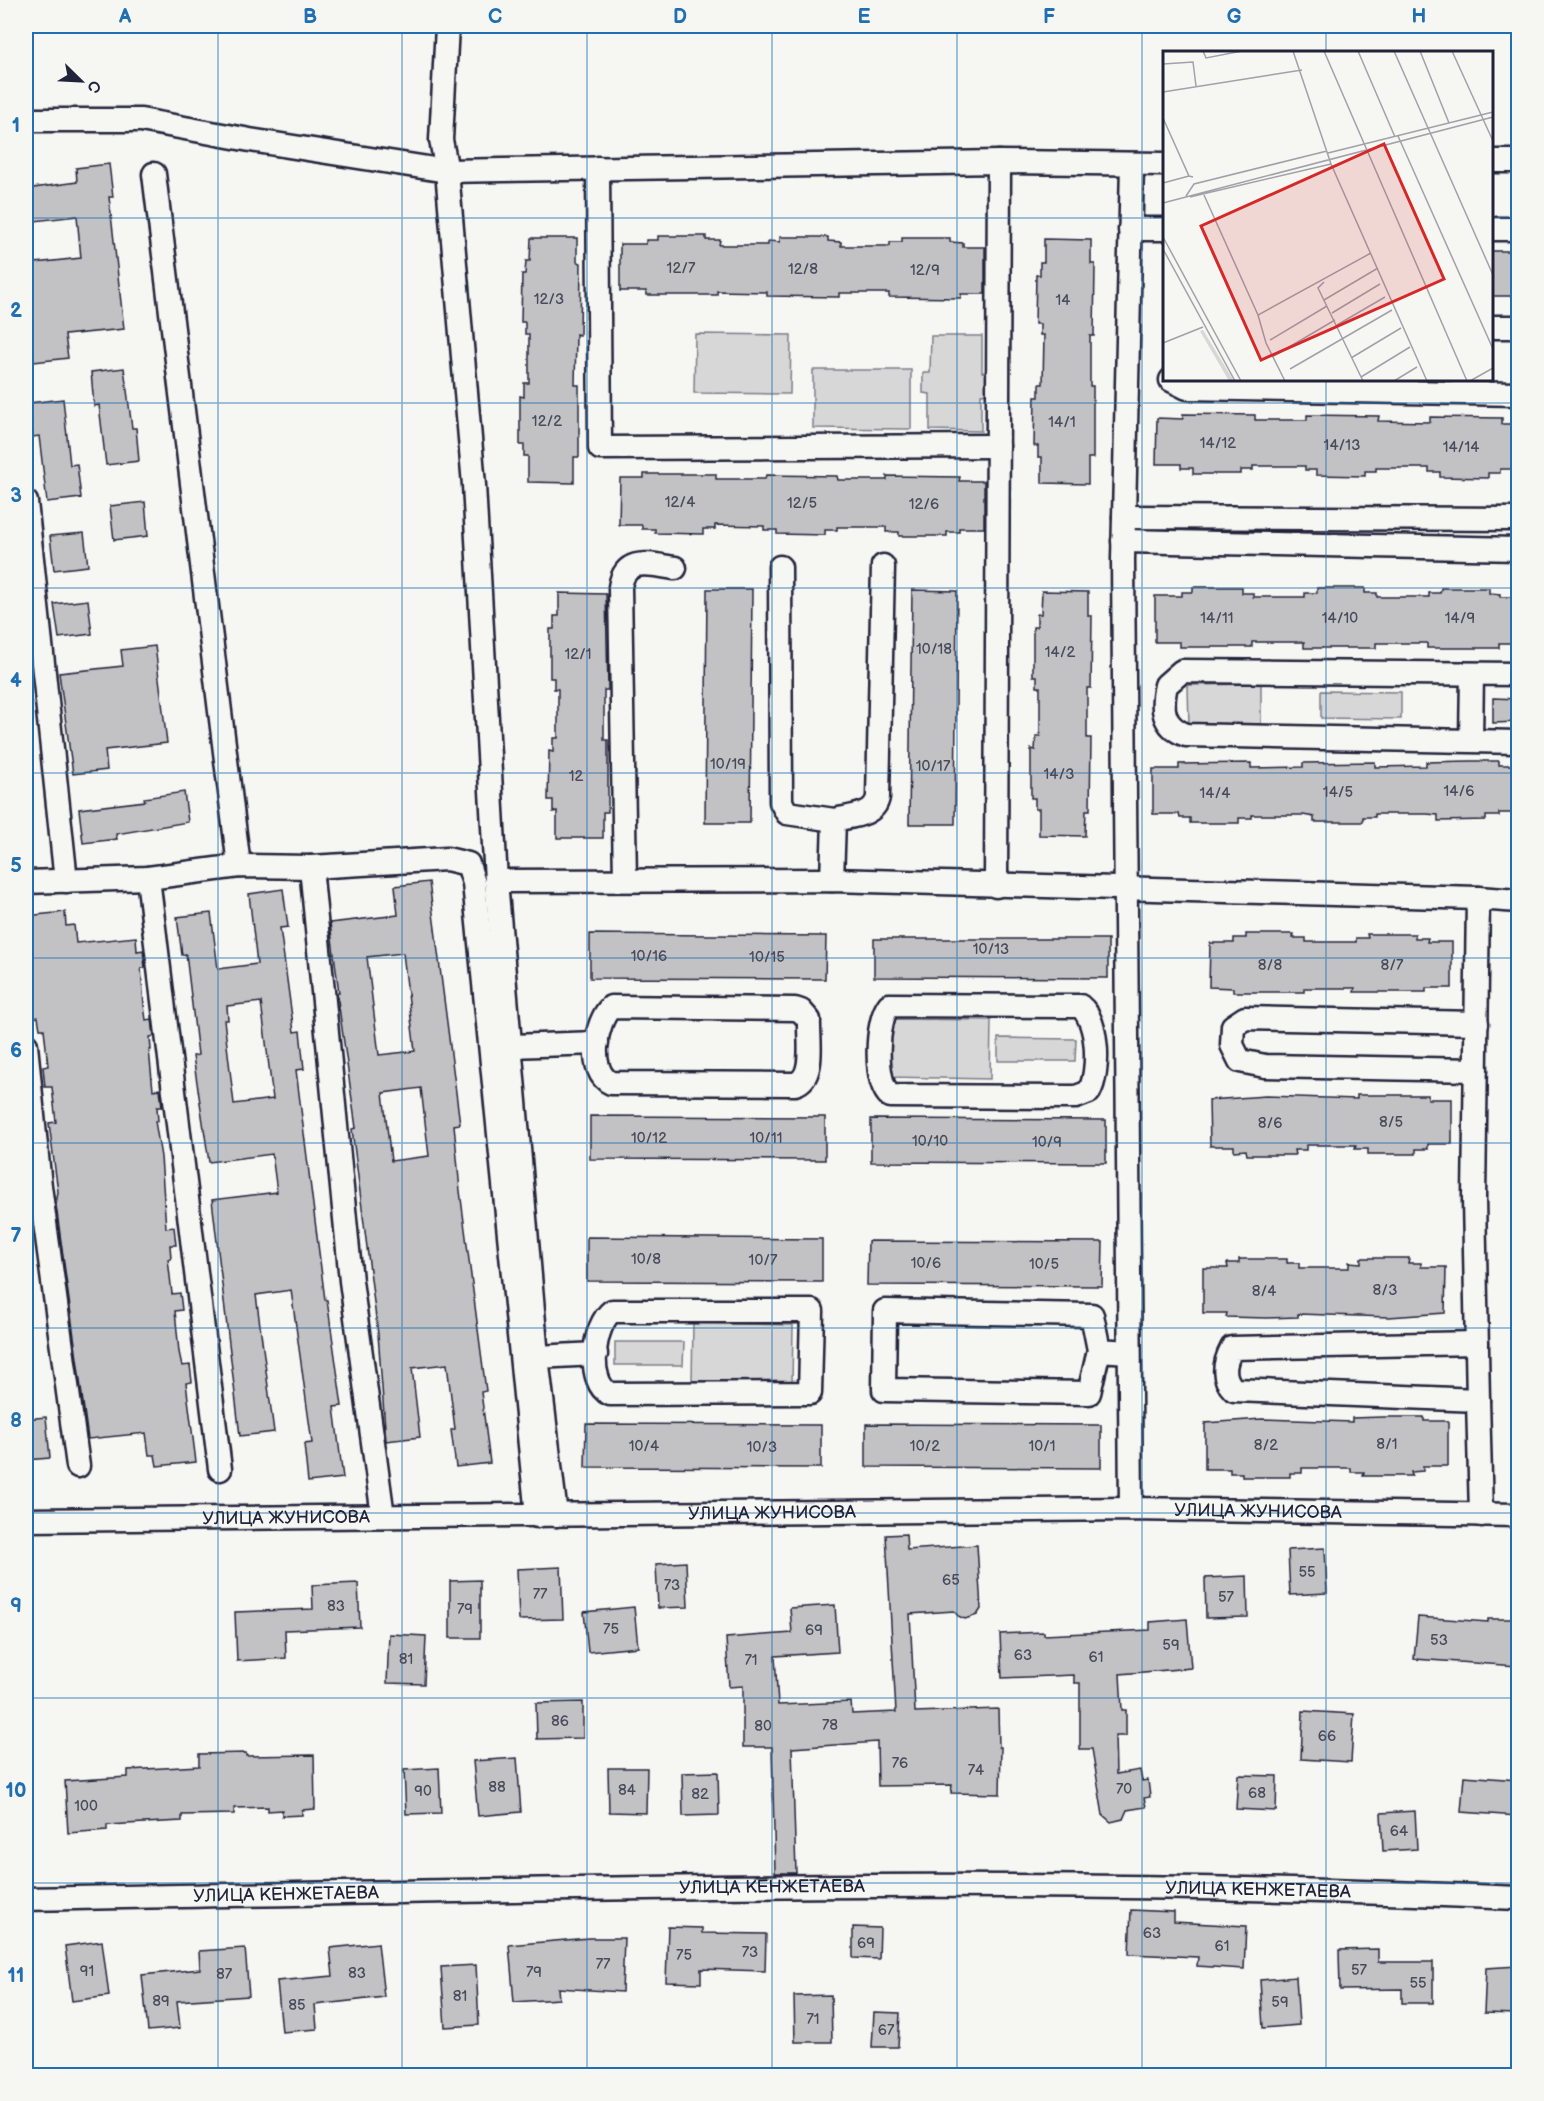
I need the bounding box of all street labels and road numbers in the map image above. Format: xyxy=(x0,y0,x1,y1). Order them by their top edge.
street label: УЛИЦА ЖУНИСОВА xyxy=(1174,1500,1342,1523)
street label: УЛИЦА ЖУНИСОВА xyxy=(688,1502,856,1524)
street label: УЛИЦА ЖУНИСОВА xyxy=(202,1507,370,1529)
street label: УЛИЦА КЕНЖЕТАЕВА xyxy=(679,1876,865,1898)
street label: УЛИЦА КЕНЖЕТАЕВА xyxy=(1165,1877,1351,1903)
street label: УЛИЦА КЕНЖЕТАЕВА xyxy=(193,1882,379,1907)

